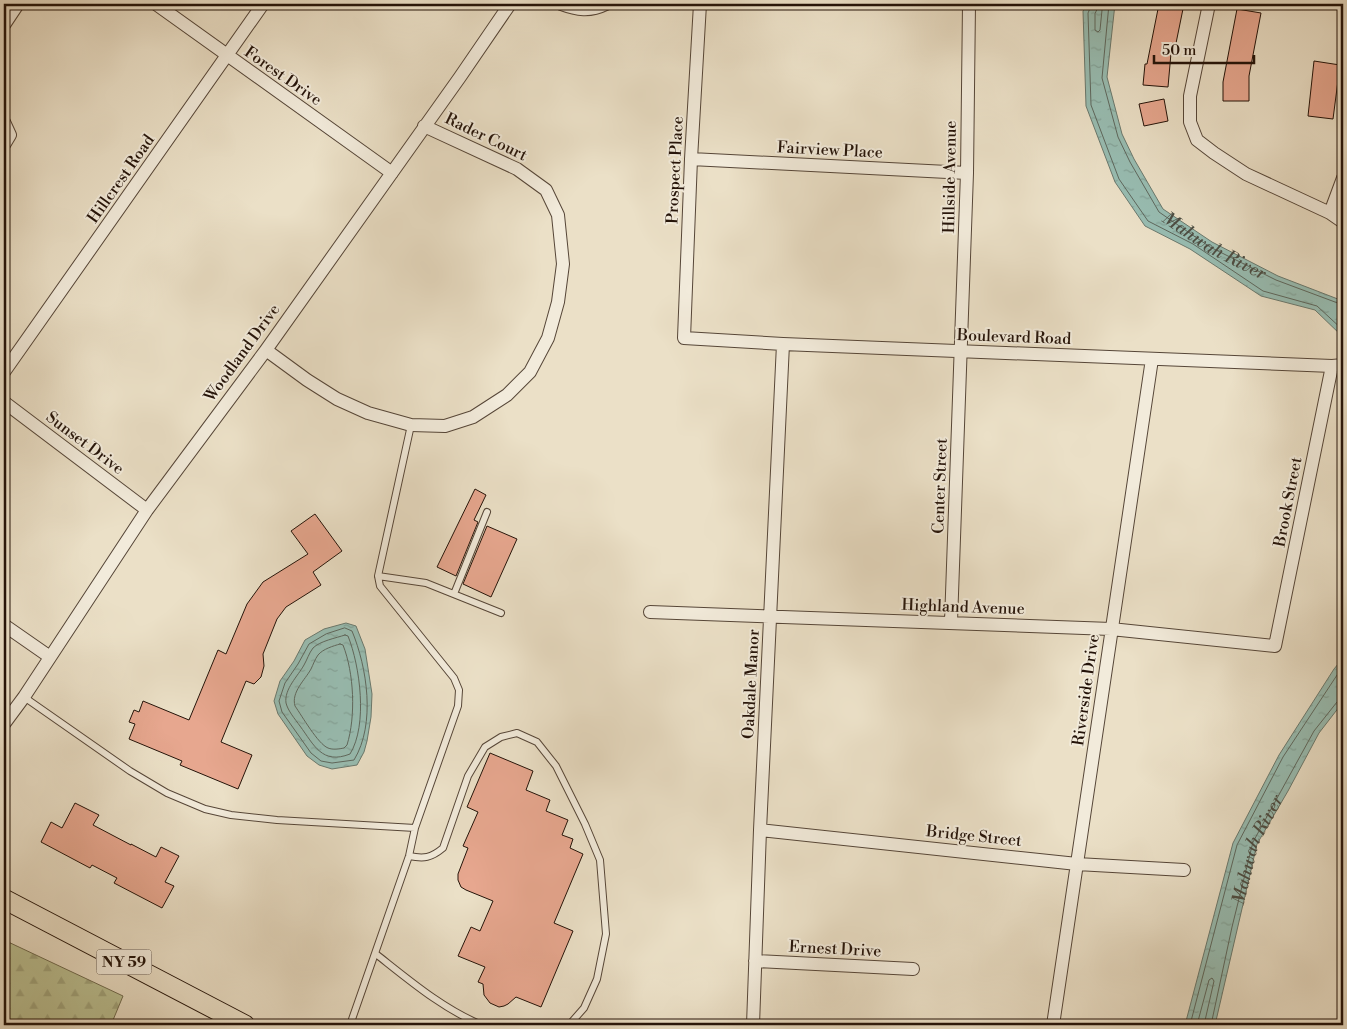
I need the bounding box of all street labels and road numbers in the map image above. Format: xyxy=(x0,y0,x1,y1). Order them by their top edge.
street label: Forest Drive xyxy=(240,42,326,110)
street label: Rader Court xyxy=(442,108,531,166)
street label: Prospect Place xyxy=(662,116,688,224)
street label: Hillside Avenue xyxy=(939,120,961,234)
street label: Hillcrest Road xyxy=(83,131,159,227)
street label: Fairview Place xyxy=(777,137,883,163)
street label: Woodland Drive xyxy=(199,300,284,407)
street label: Boulevard Road xyxy=(955,325,1072,349)
street label: Sunset Drive xyxy=(42,407,128,479)
street label: Center Street xyxy=(928,437,952,534)
street label: Brook Street xyxy=(1269,455,1307,550)
street label: Highland Avenue xyxy=(901,595,1025,619)
street label: Oakdale Manor xyxy=(738,628,764,739)
street label: Riverside Drive xyxy=(1068,633,1104,747)
street label: Bridge Street xyxy=(924,821,1023,851)
street label: Ernest Drive xyxy=(788,937,882,961)
road number: NY 59 xyxy=(96,950,152,974)

